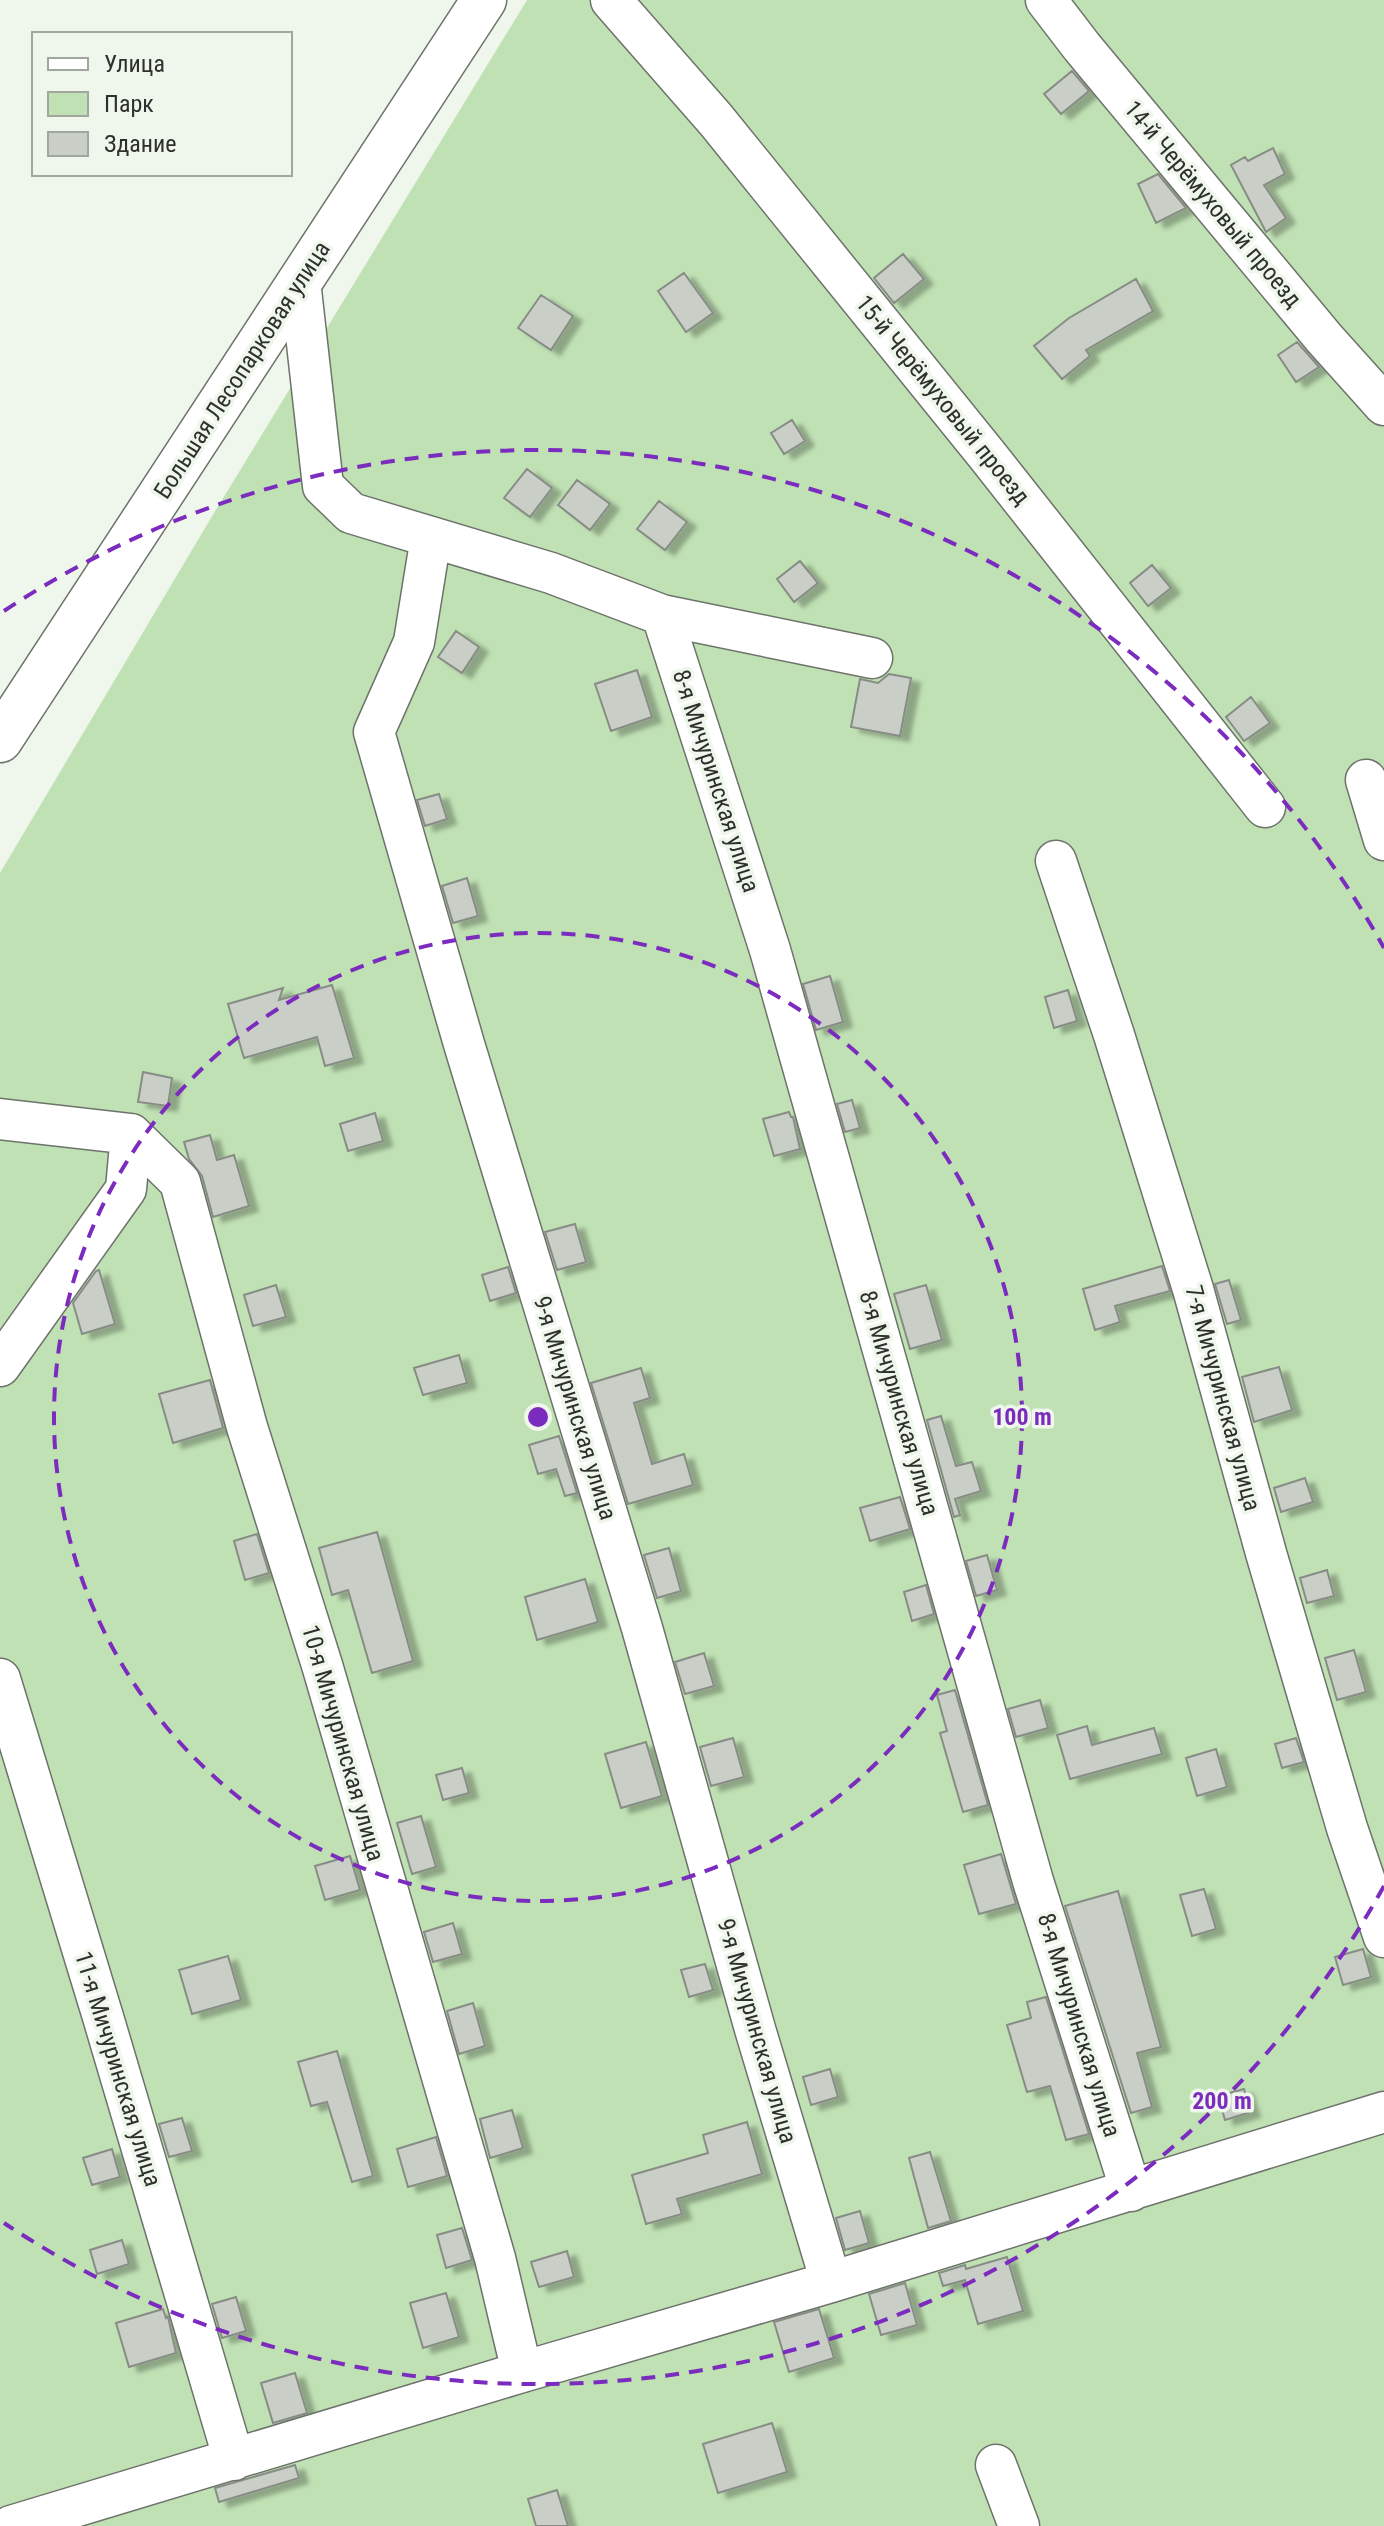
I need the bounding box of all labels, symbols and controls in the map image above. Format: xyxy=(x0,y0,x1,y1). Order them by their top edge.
legend xyxy=(32,32,292,176)
text: Улица xyxy=(104,50,165,78)
text: Парк xyxy=(104,90,154,118)
street label: 14-й Черёмуховый проезд xyxy=(1118,95,1308,313)
text: Здание xyxy=(104,130,176,158)
street label: Большая Лесопарковая улица xyxy=(148,236,336,504)
street label: 15-й Черёмуховый проезд xyxy=(850,290,1036,510)
street label: 8-я Мичуринская улица xyxy=(667,666,765,896)
street label: 7-я Мичуринская улица xyxy=(1179,1282,1267,1514)
street label: 8-я Мичуринская улица xyxy=(854,1287,944,1519)
street label: 9-я Мичуринская улица xyxy=(528,1293,622,1523)
centre of rings xyxy=(524,1403,552,1431)
text: 100 m xyxy=(992,1403,1052,1431)
street label: 10-я Мичуринская улица xyxy=(296,1622,390,1864)
street label: 8-я Мичуринская улица xyxy=(1032,1910,1126,2140)
street label: 9-я Мичуринская улица xyxy=(712,1915,802,2147)
street label: 11-я Мичуринская улица xyxy=(69,1948,167,2190)
text: 200 m xyxy=(1192,2087,1252,2115)

